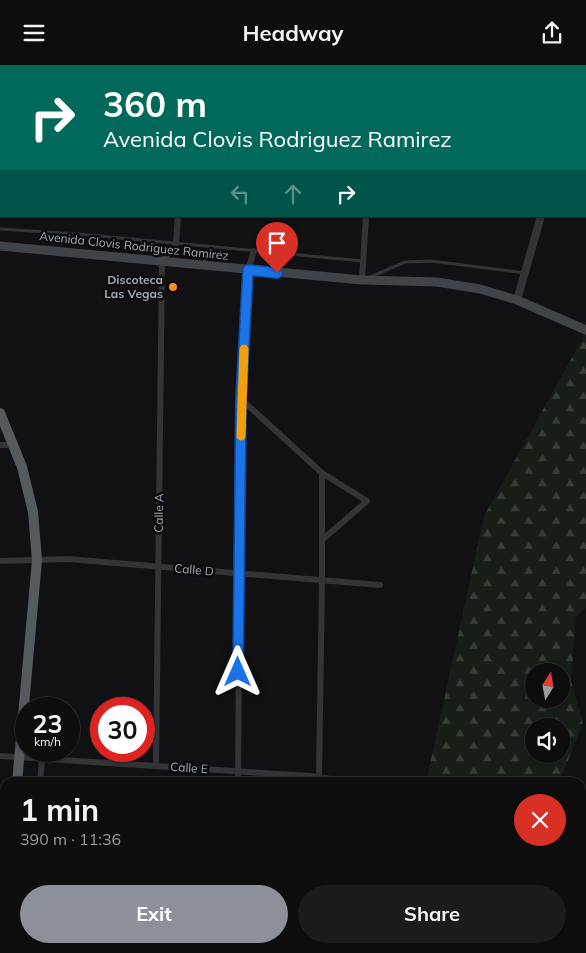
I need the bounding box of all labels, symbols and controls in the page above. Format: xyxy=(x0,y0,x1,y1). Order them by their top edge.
icon: menu xyxy=(20,19,48,47)
text: Headway xyxy=(242,19,344,47)
icon: share xyxy=(538,19,566,47)
text: 360 m xyxy=(103,82,207,126)
icon: right xyxy=(20,85,85,150)
text: Avenida Clovis Rodriguez Ramirez xyxy=(103,125,452,153)
icon: left xyxy=(226,180,254,208)
icon: ahead xyxy=(279,180,307,208)
icon: right xyxy=(332,180,360,208)
pin xyxy=(256,222,298,273)
street label: Avenida Clovis Rodriguez Ramirez xyxy=(39,228,229,263)
icon: arrive xyxy=(263,229,291,257)
place label: Discoteca Las Vegas xyxy=(104,272,163,301)
marker: Discoteca Las Vegas xyxy=(167,281,179,293)
street label: Calle A xyxy=(151,493,166,533)
street label: Calle D xyxy=(174,560,214,579)
position arrow xyxy=(211,645,263,697)
north arrow xyxy=(525,663,570,707)
map controls xyxy=(525,663,570,763)
speed limit sign: 30 xyxy=(90,697,155,762)
text: 23 xyxy=(32,708,63,739)
button: sound xyxy=(525,718,570,763)
text: km/h xyxy=(34,734,61,749)
street label: Calle E xyxy=(170,759,208,776)
text: 1 min xyxy=(20,791,99,829)
button: close xyxy=(514,794,566,846)
text: 390 m · 11:36 xyxy=(20,829,121,849)
button: Exit xyxy=(20,885,288,943)
button: Share xyxy=(298,885,566,943)

